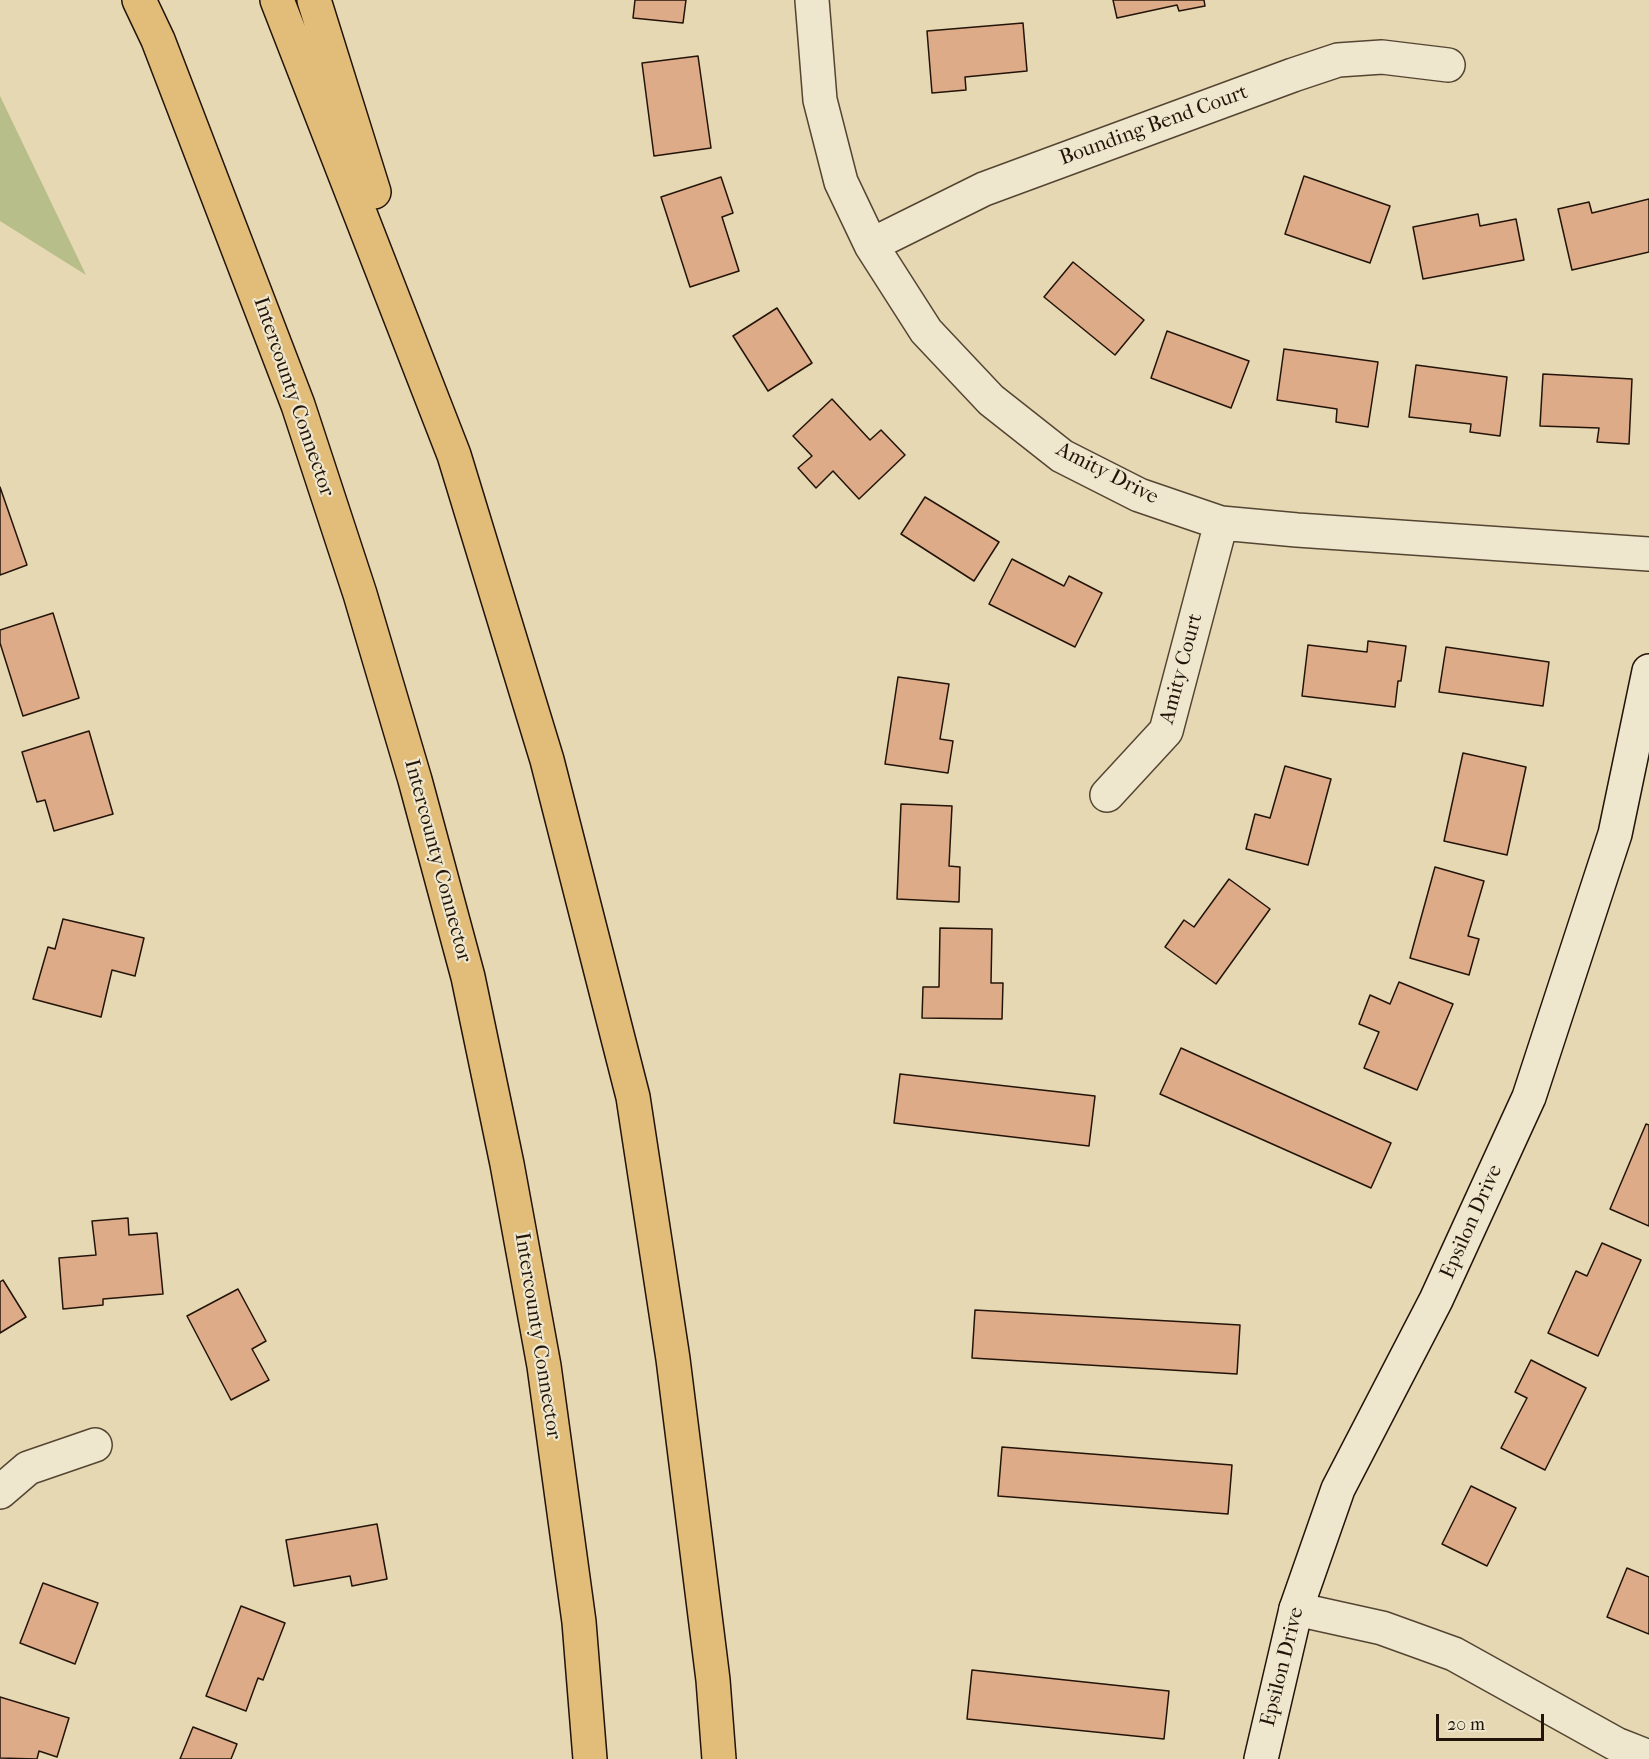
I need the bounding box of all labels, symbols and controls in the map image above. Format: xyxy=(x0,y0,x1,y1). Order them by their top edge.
street label: Bounding Bend Court xyxy=(1056,80,1252,172)
street label: Intercounty Connector xyxy=(247,294,339,500)
street label: Amity Drive xyxy=(1052,437,1162,511)
street label: Amity Court xyxy=(1155,611,1209,727)
street label: Intercounty Connector xyxy=(398,757,476,965)
street label: Epsilon Drive xyxy=(1436,1161,1508,1283)
street label: Intercounty Connector xyxy=(508,1231,566,1441)
street label: Epsilon Drive xyxy=(1256,1605,1310,1729)
scale bar xyxy=(1439,1702,1547,1740)
text: 20 m xyxy=(1447,1714,1485,1735)

